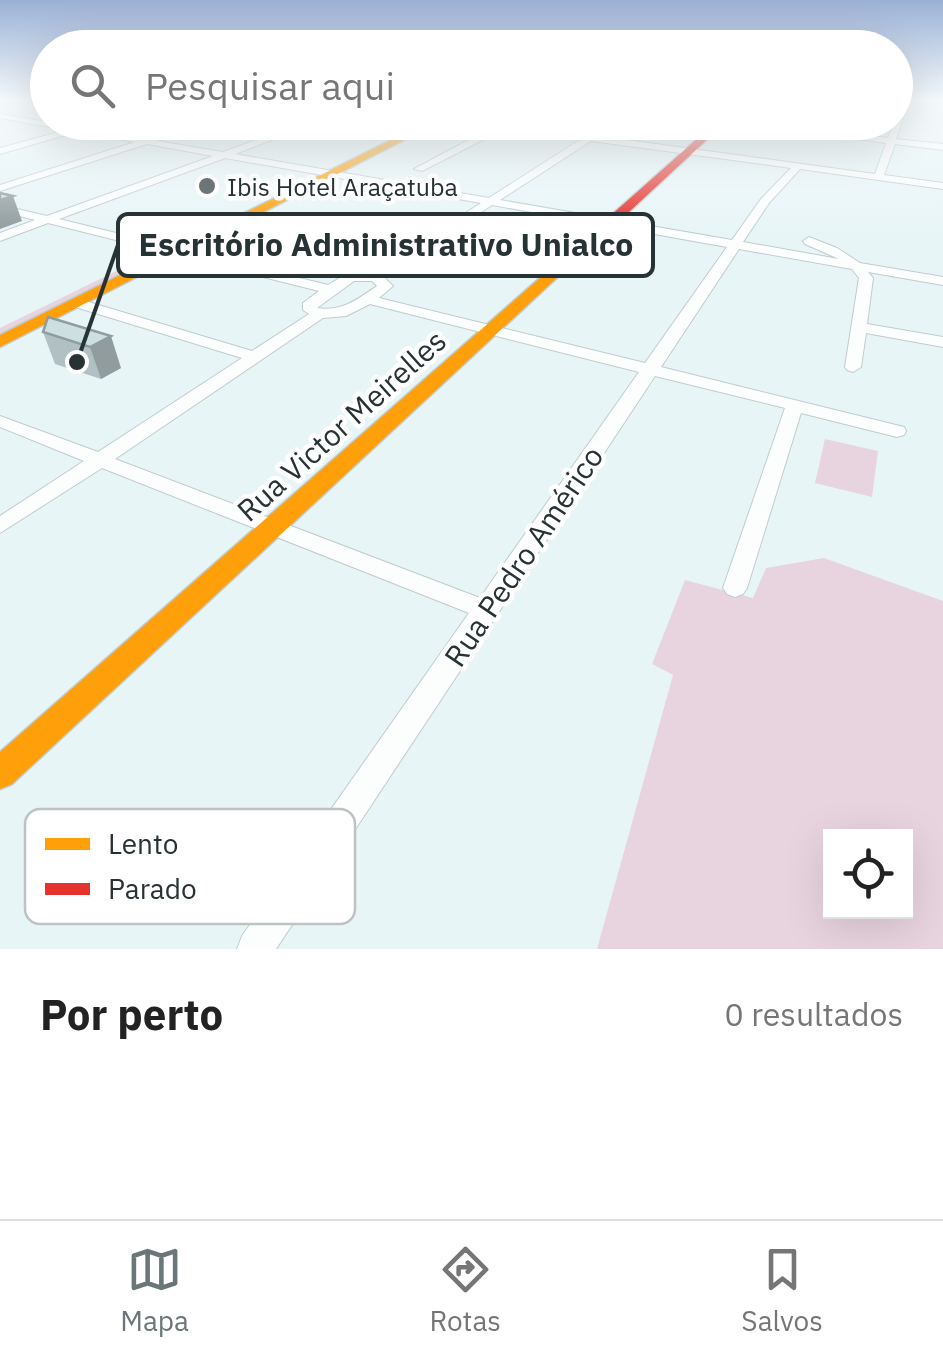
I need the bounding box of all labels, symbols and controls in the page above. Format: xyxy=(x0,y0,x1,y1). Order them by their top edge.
search box xyxy=(30,30,913,140)
icon: search xyxy=(65,58,120,113)
text: Pesquisar aqui xyxy=(145,61,395,110)
place label: Ibis Hotel Araçatuba xyxy=(227,170,458,203)
marker: Ibis Hotel Araçatuba xyxy=(196,175,218,197)
callout: Escritório Administrativo Unialco xyxy=(118,214,653,276)
text: Escritório Administrativo Unialco xyxy=(139,223,633,265)
street label: Rua Victor Meirelles xyxy=(228,321,454,529)
street label: Rua Pedro Américo xyxy=(435,438,611,674)
legend xyxy=(25,809,355,924)
text: Lento xyxy=(108,825,178,862)
map controls xyxy=(823,829,913,919)
button: locate xyxy=(823,829,913,919)
text: Parado xyxy=(108,870,197,907)
text: Por perto xyxy=(40,987,223,1042)
text: 0 resultados xyxy=(724,993,903,1035)
tab: Mapa xyxy=(120,1242,189,1339)
tab: Rotas xyxy=(429,1242,501,1339)
tab: Salvos xyxy=(741,1242,823,1339)

